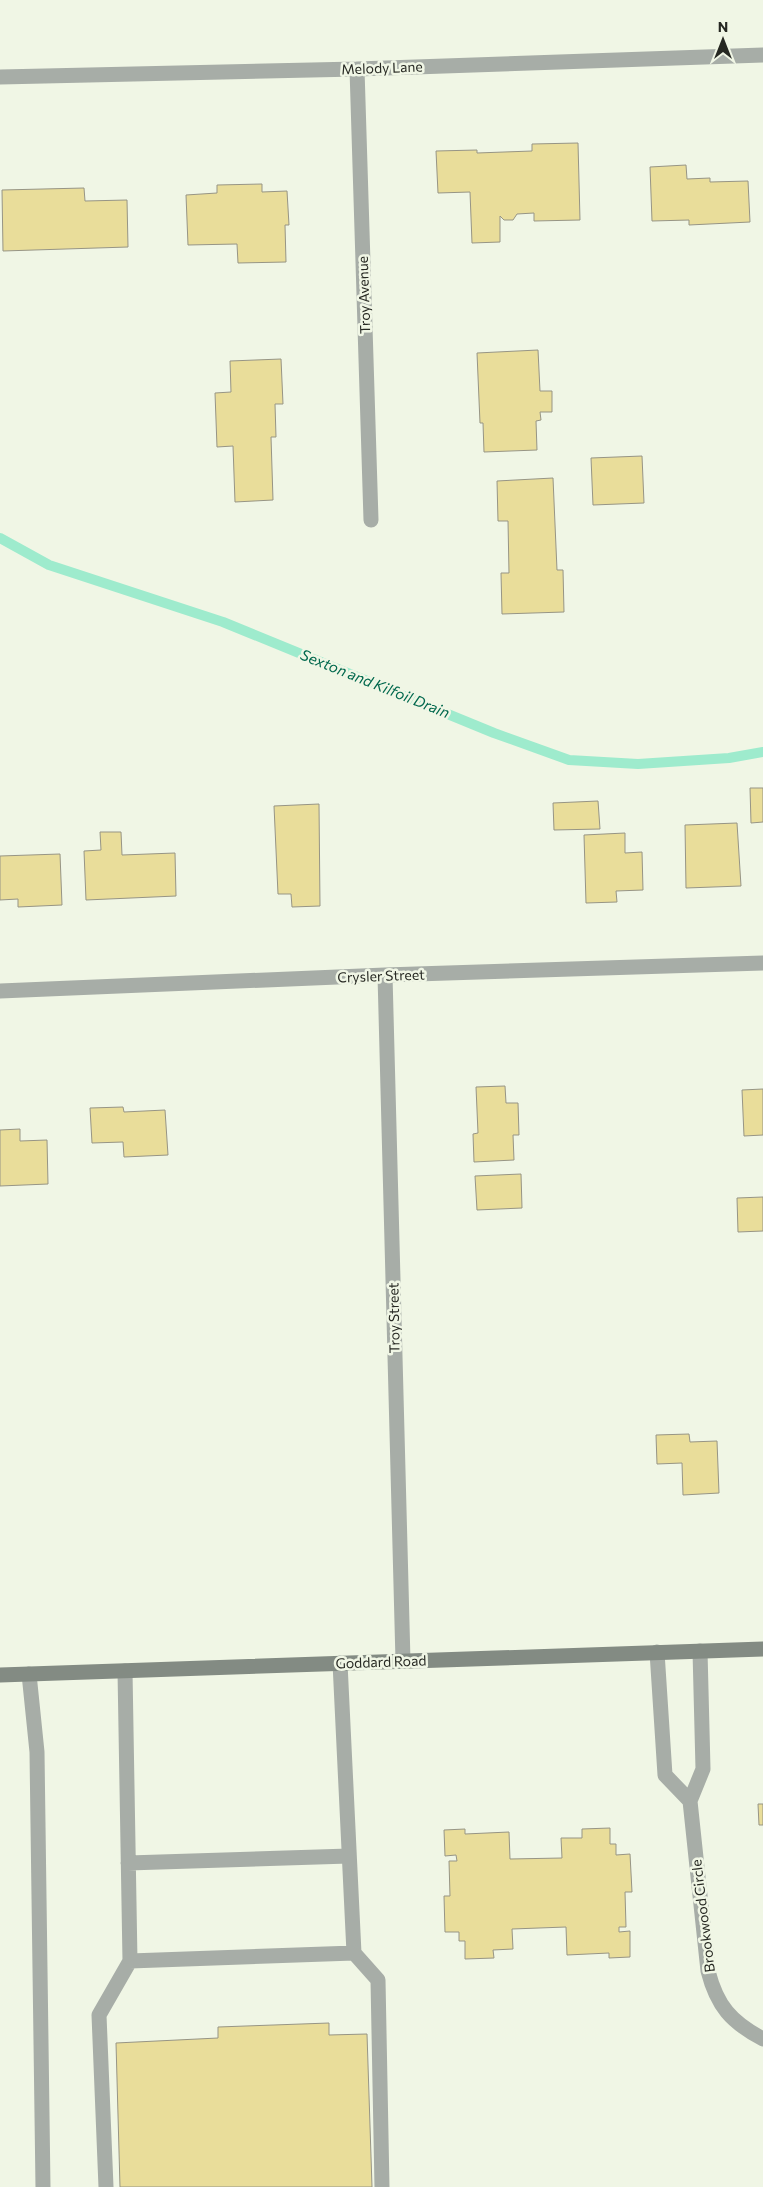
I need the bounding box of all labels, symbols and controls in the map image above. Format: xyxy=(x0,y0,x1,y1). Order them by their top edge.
north arrow xyxy=(698,15,748,65)
text: N xyxy=(718,18,728,35)
street label: Melody Lane xyxy=(341,58,423,77)
street label: Troy Avenue xyxy=(354,256,373,334)
water label: Sexton and Kilfoil Drain xyxy=(298,645,453,721)
street label: Crysler Street xyxy=(337,965,425,986)
street label: Troy Street xyxy=(384,1282,403,1354)
street label: Goddard Road xyxy=(335,1651,427,1672)
street label: Brookwood Circle xyxy=(687,1859,718,1973)

